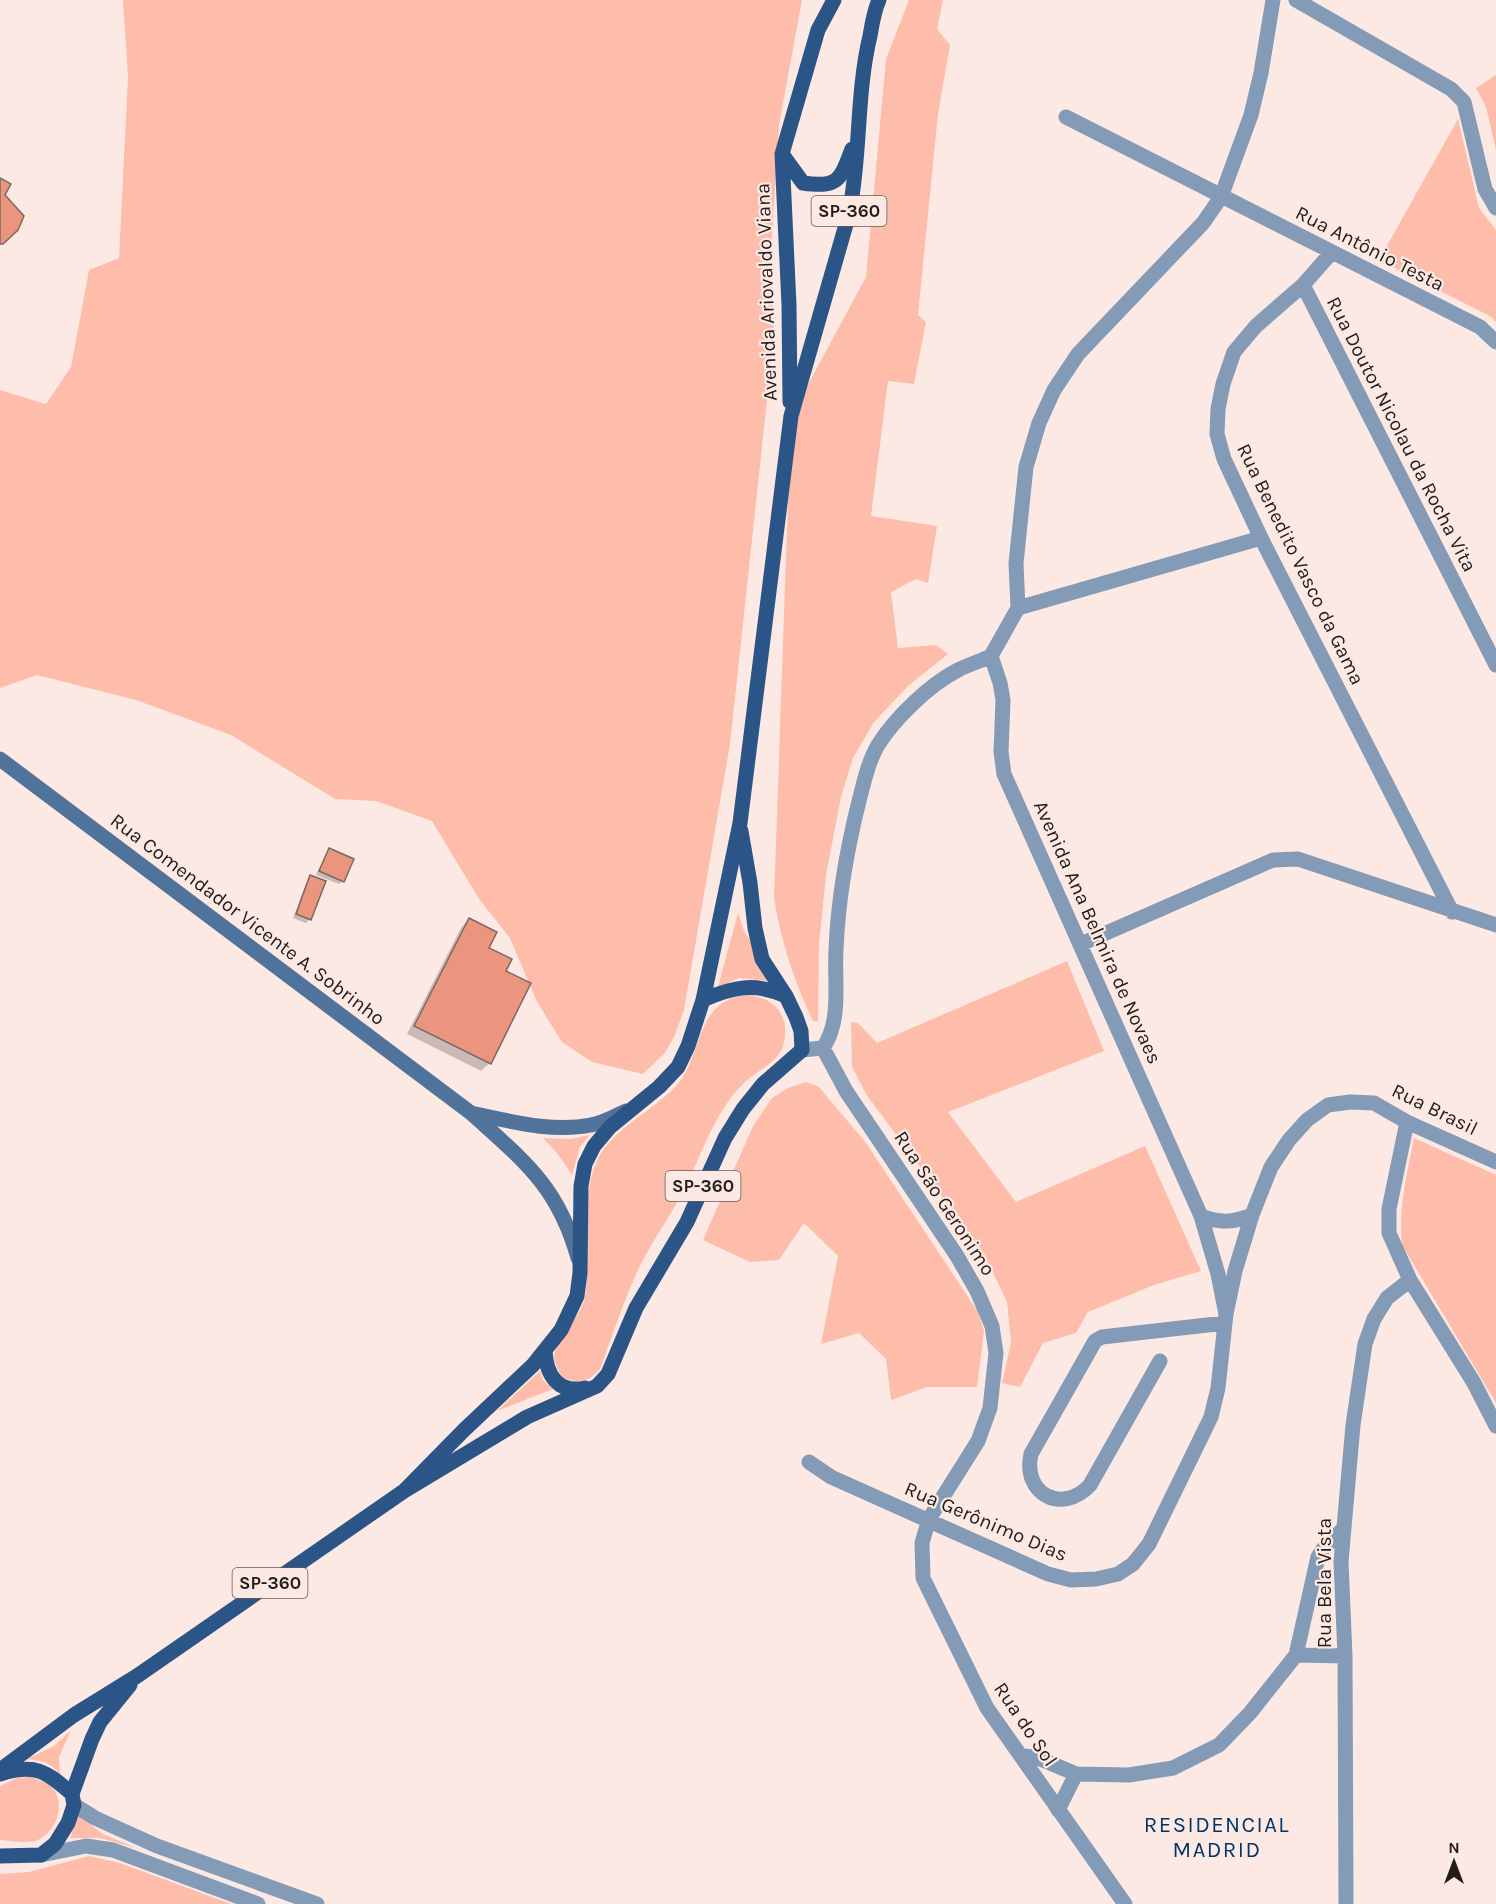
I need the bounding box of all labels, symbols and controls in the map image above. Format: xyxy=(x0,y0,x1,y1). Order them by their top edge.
street label: Avenida Ariovaldo Viana xyxy=(751,183,782,401)
road number: SP-360 xyxy=(812,196,886,226)
street label: Rua Antônio Testa xyxy=(1292,201,1448,296)
street label: Rua Doutor Nicolau da Rocha Vita xyxy=(1322,293,1481,576)
street label: Rua Benedito Vasco da Gama xyxy=(1232,440,1369,689)
street label: Avenida Ana Belmira de Novaes xyxy=(1029,797,1166,1067)
street label: Rua Comendador Vicente A. Sobrinho xyxy=(106,809,389,1030)
street label: Rua Brasil xyxy=(1388,1079,1482,1140)
street label: Rua São Geronimo xyxy=(889,1127,1000,1280)
road number: SP-360 xyxy=(666,1171,740,1201)
street label: Rua Gerônimo Dias xyxy=(901,1477,1071,1566)
street label: Rua Bela Vista xyxy=(1313,1518,1336,1648)
road number: SP-360 xyxy=(232,1568,308,1598)
street label: Rua do Sol xyxy=(989,1678,1062,1771)
district label: RESIDENCIAL MADRID xyxy=(1144,1812,1290,1863)
north arrow xyxy=(1424,1832,1484,1892)
text: N xyxy=(1448,1838,1460,1857)

